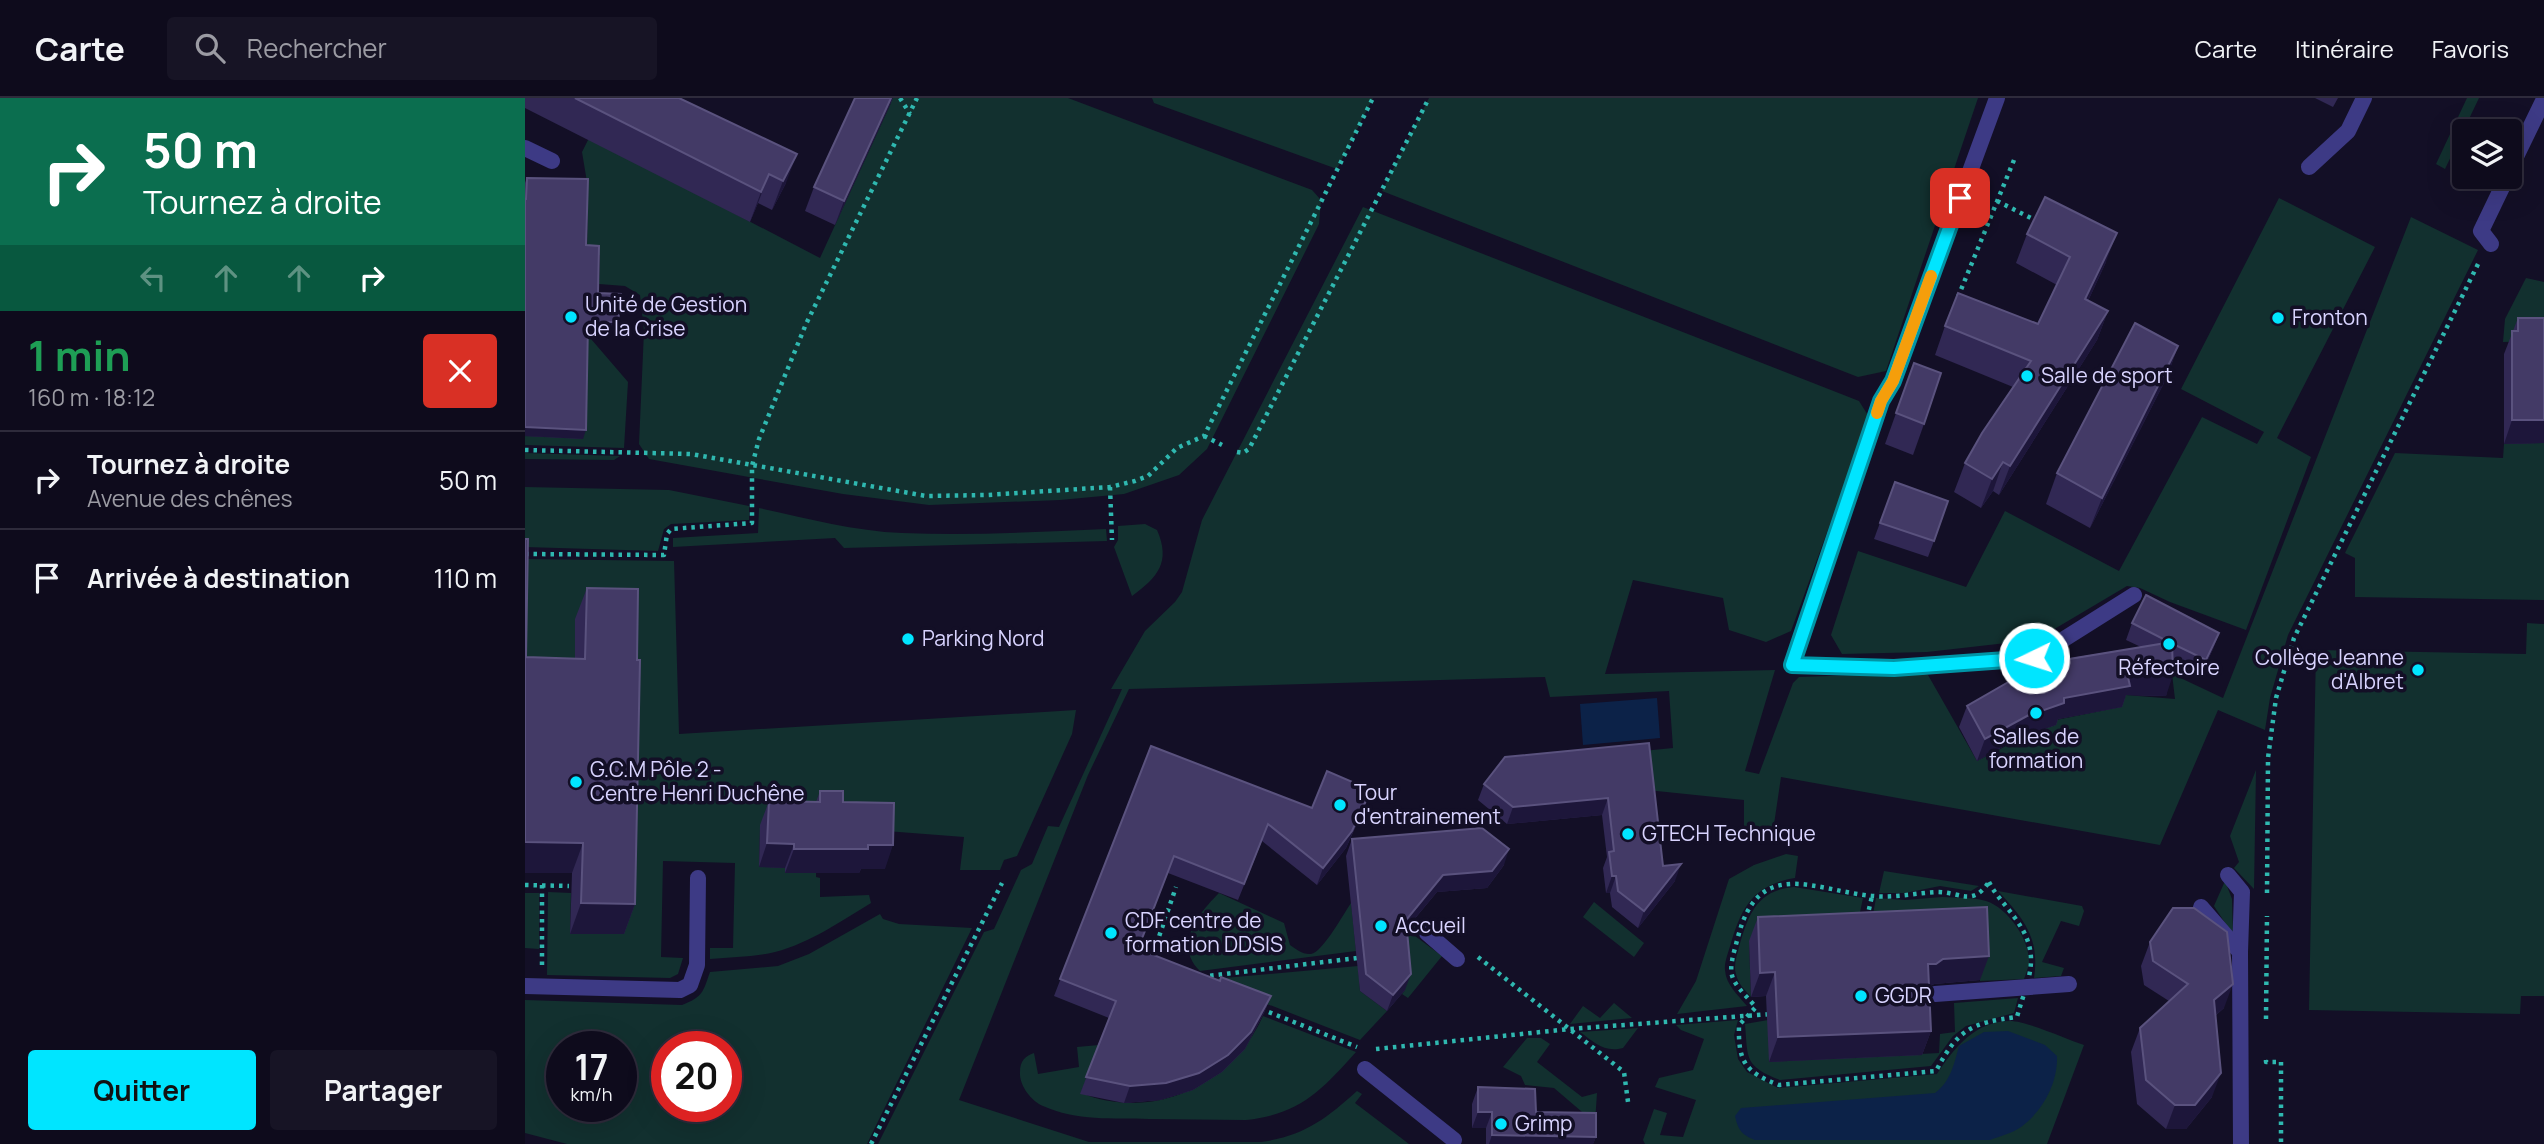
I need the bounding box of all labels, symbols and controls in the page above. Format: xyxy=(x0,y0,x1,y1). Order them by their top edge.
search box xyxy=(167,17,657,80)
text: Carte xyxy=(35,26,125,71)
icon: search xyxy=(191,29,229,67)
text: Rechercher xyxy=(247,30,387,66)
text: Carte xyxy=(2195,32,2257,65)
text: Itinéraire xyxy=(2295,32,2394,65)
text: Favoris xyxy=(2432,32,2509,65)
text: 50 m xyxy=(143,116,258,183)
map controls xyxy=(2452,119,2522,189)
button: layers xyxy=(2452,119,2522,189)
icon: right xyxy=(28,126,119,217)
pin xyxy=(1930,168,1990,228)
icon: arrive xyxy=(1941,179,1979,217)
text: Tournez à droite xyxy=(143,180,382,224)
icon: left xyxy=(134,259,172,297)
icon: ahead xyxy=(207,259,245,297)
icon: ahead xyxy=(280,259,318,297)
icon: right xyxy=(353,259,391,297)
place label: Unité de Gestion de la Crise xyxy=(585,290,747,342)
place label: Fronton xyxy=(2292,303,2368,331)
marker: Unité de Gestion de la Crise xyxy=(563,309,579,325)
marker: Fronton xyxy=(2270,310,2286,326)
text: 1 min xyxy=(28,326,131,384)
button: close xyxy=(423,334,497,408)
place label: Salle de sport xyxy=(2041,361,2173,389)
marker: Salle de sport xyxy=(2019,368,2035,384)
text: 160 m · 18:12 xyxy=(28,381,155,413)
text: Tournez à droite xyxy=(87,446,290,482)
icon: right xyxy=(28,461,66,499)
text: 50 m xyxy=(439,462,497,498)
text: Avenue des chênes xyxy=(87,482,293,514)
icon: arrive xyxy=(28,559,66,597)
text: Arrivée à destination xyxy=(87,560,350,596)
text: 110 m xyxy=(434,560,497,596)
position arrow xyxy=(1997,621,2071,695)
place label: Parking Nord xyxy=(922,624,1044,652)
marker: Parking Nord xyxy=(900,631,916,647)
marker: Réfectoire xyxy=(2161,636,2177,652)
place label: Collège Jeanne d'Albret xyxy=(2255,643,2404,695)
place label: Réfectoire xyxy=(2118,653,2220,681)
marker: Collège Jeanne d'Albret xyxy=(2410,662,2426,678)
marker: Salles de formation xyxy=(2028,705,2044,721)
place label: Salles de formation xyxy=(1989,722,2083,774)
place label: G.C.M Pôle 2 - Centre Henri Duchêne xyxy=(590,755,805,807)
marker: G.C.M Pôle 2 - Centre Henri Duchêne xyxy=(568,774,584,790)
place label: Tour d'entrainement xyxy=(1354,778,1501,830)
marker: Tour d'entrainement xyxy=(1332,797,1348,813)
place label: GTECH Technique xyxy=(1642,819,1816,847)
marker: GTECH Technique xyxy=(1620,826,1636,842)
place label: CDF centre de formation DDSIS xyxy=(1125,906,1283,958)
place label: Accueil xyxy=(1395,911,1466,939)
marker: Accueil xyxy=(1373,918,1389,934)
marker: CDF centre de formation DDSIS xyxy=(1103,925,1119,941)
place label: GGDR xyxy=(1875,981,1932,1009)
marker: GGDR xyxy=(1853,988,1869,1004)
speed limit sign: 20 xyxy=(651,1031,742,1122)
text: 17 xyxy=(574,1043,609,1091)
button: Quitter xyxy=(28,1050,256,1130)
button: Partager xyxy=(270,1050,497,1130)
text: km/h xyxy=(571,1082,612,1106)
place label: Grimp xyxy=(1515,1109,1573,1137)
marker: Grimp xyxy=(1493,1116,1509,1132)

